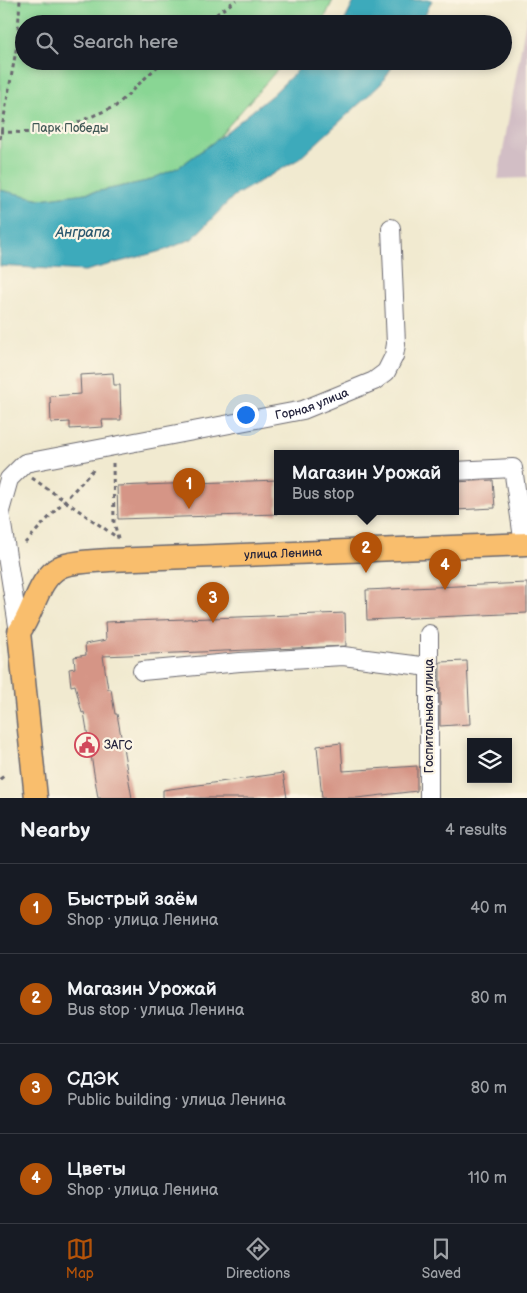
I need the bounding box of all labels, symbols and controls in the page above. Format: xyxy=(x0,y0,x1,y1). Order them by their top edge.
search box xyxy=(15,15,512,70)
icon: search xyxy=(33,29,61,57)
text: Search here xyxy=(73,31,178,54)
park label: Парк Победы xyxy=(32,121,108,136)
water label: Анграпа xyxy=(55,224,110,241)
street label: Горная улица xyxy=(274,385,351,423)
your location xyxy=(233,402,259,428)
popup xyxy=(274,450,459,515)
text: Магазин Урожай xyxy=(292,462,441,485)
pin: 1 xyxy=(173,468,205,509)
text: Bus stop xyxy=(292,485,355,504)
pin: 2 xyxy=(350,532,382,573)
street label: улица Ленина xyxy=(244,544,323,562)
pin: 4 xyxy=(429,549,461,590)
pin: 3 xyxy=(197,582,229,623)
street label: Госпитальная улица xyxy=(422,659,437,773)
public building icon: ЗАГС xyxy=(74,732,100,758)
place label: ЗАГС xyxy=(104,738,132,753)
map controls xyxy=(467,738,512,783)
button: layers xyxy=(467,738,512,783)
text: Nearby xyxy=(20,818,90,843)
text: 4 results xyxy=(445,821,507,840)
text: Быстрый заём xyxy=(67,888,198,911)
text: 1 xyxy=(33,899,39,918)
text: 40 m xyxy=(470,899,507,918)
text: Shop · улица Ленина xyxy=(67,911,219,930)
text: Магазин Урожай xyxy=(67,978,217,1001)
text: 2 xyxy=(31,989,41,1008)
text: 80 m xyxy=(471,989,507,1008)
text: Bus stop · улица Ленина xyxy=(67,1001,244,1020)
text: СДЭК xyxy=(67,1068,119,1091)
text: 3 xyxy=(31,1079,41,1098)
text: 80 m xyxy=(471,1079,507,1098)
text: Public building · улица Ленина xyxy=(67,1091,286,1110)
text: Цветы xyxy=(67,1158,126,1181)
text: 4 xyxy=(31,1169,41,1188)
text: 110 m xyxy=(468,1169,507,1188)
text: Shop · улица Ленина xyxy=(67,1181,219,1200)
tab: Map xyxy=(66,1235,94,1282)
tab: Directions xyxy=(226,1235,290,1282)
tab: Saved xyxy=(422,1235,461,1282)

